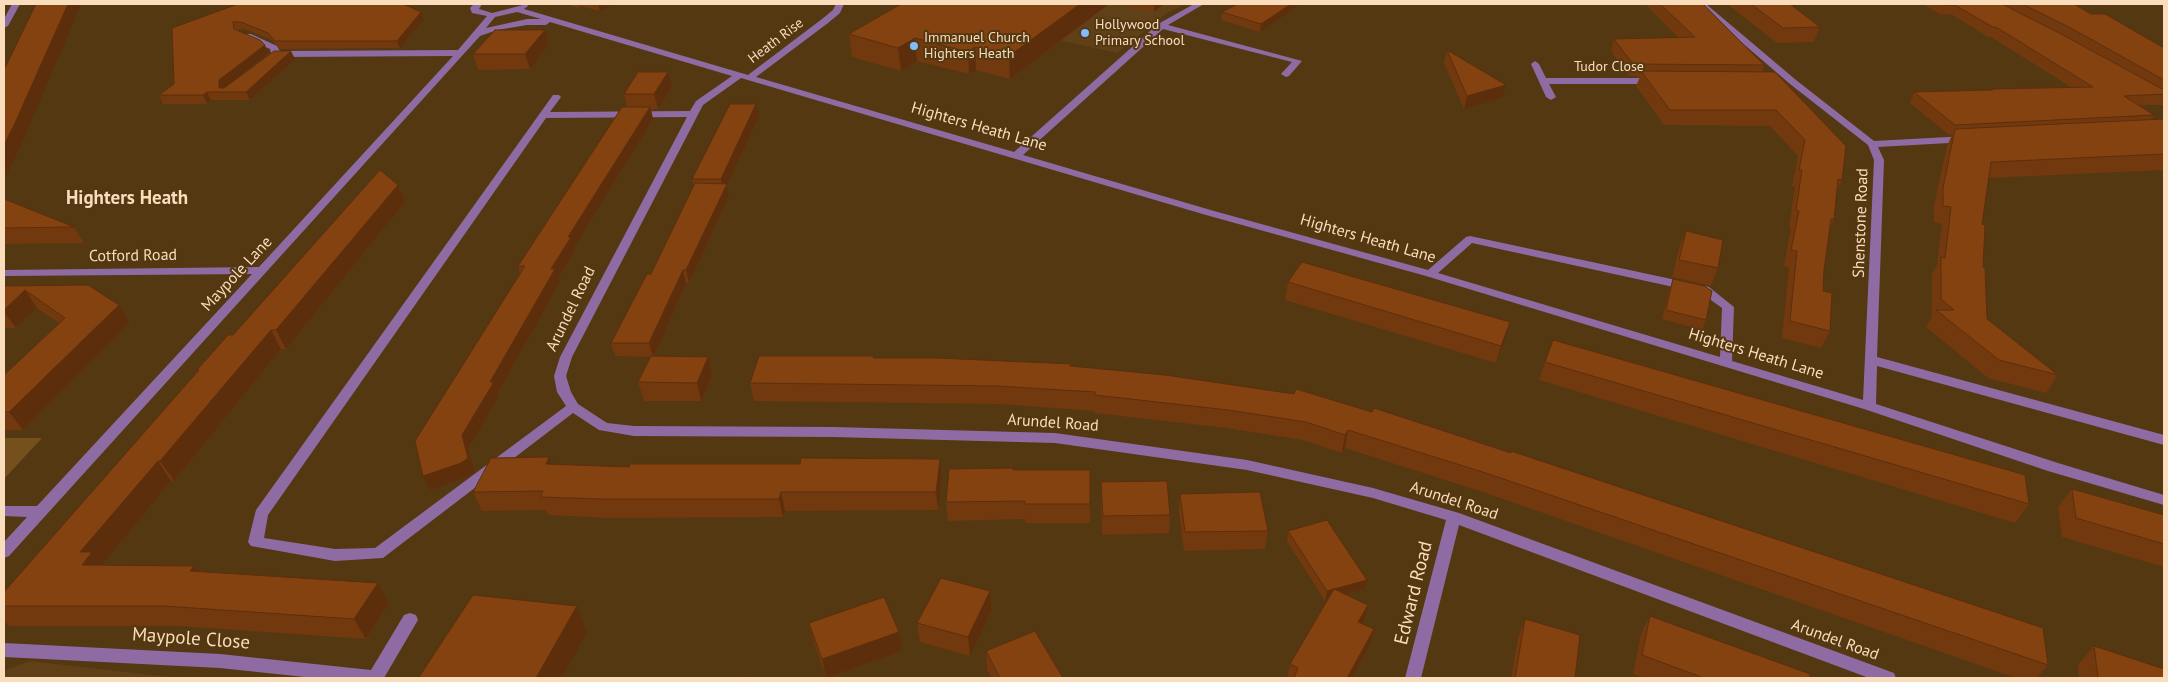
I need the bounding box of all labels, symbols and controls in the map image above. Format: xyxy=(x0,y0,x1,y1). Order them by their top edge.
street label: Heath Rise xyxy=(745,15,807,67)
place label: Hollywood Primary School xyxy=(1095,17,1185,49)
marker: Hollywood Primary School xyxy=(1079,27,1091,39)
place label: Immanuel Church Highters Heath xyxy=(924,30,1030,62)
marker: Immanuel Church Highters Heath xyxy=(908,40,920,52)
street label: Tudor Close xyxy=(1574,59,1644,75)
street label: Highters Heath Lane xyxy=(909,98,1049,156)
street label: Shenstone Road xyxy=(1849,168,1873,278)
district label: Highters Heath xyxy=(66,188,188,210)
street label: Highters Heath Lane xyxy=(1298,210,1438,268)
street label: Maypole Lane xyxy=(198,233,276,315)
street label: Cotford Road xyxy=(89,246,177,266)
street label: Arundel Road xyxy=(542,264,600,354)
street label: Highters Heath Lane xyxy=(1686,324,1826,384)
street label: Arundel Road xyxy=(1007,410,1099,436)
street label: Arundel Road xyxy=(1407,478,1501,524)
street label: Edward Road xyxy=(1390,539,1438,647)
street label: Arundel Road xyxy=(1789,615,1881,665)
street label: Maypole Close xyxy=(131,624,251,654)

